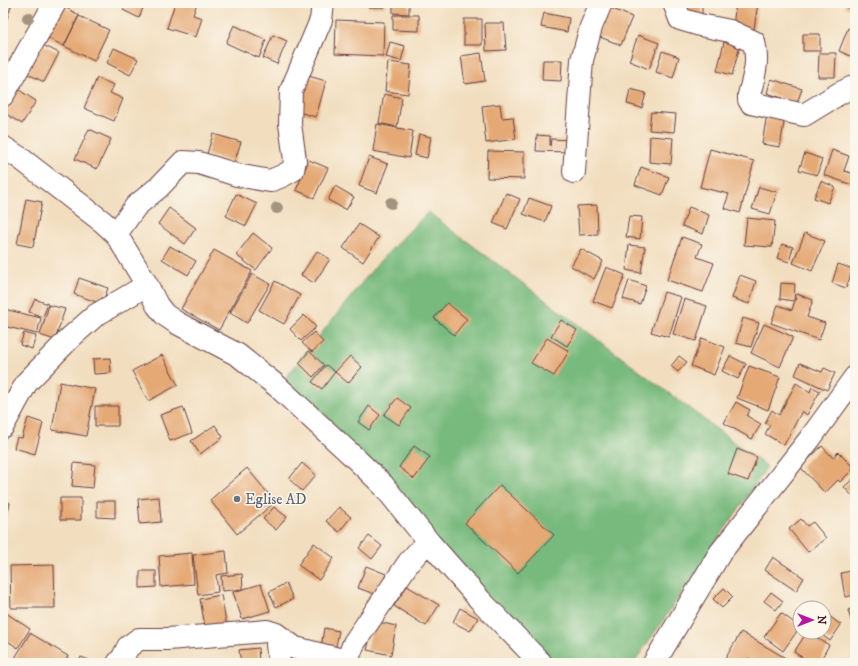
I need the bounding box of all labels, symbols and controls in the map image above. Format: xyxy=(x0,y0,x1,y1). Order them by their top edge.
place label: Eglise AD xyxy=(245,490,306,509)
marker: Eglise AD xyxy=(232,494,242,504)
north arrow xyxy=(792,600,832,640)
text: N xyxy=(814,615,828,625)

